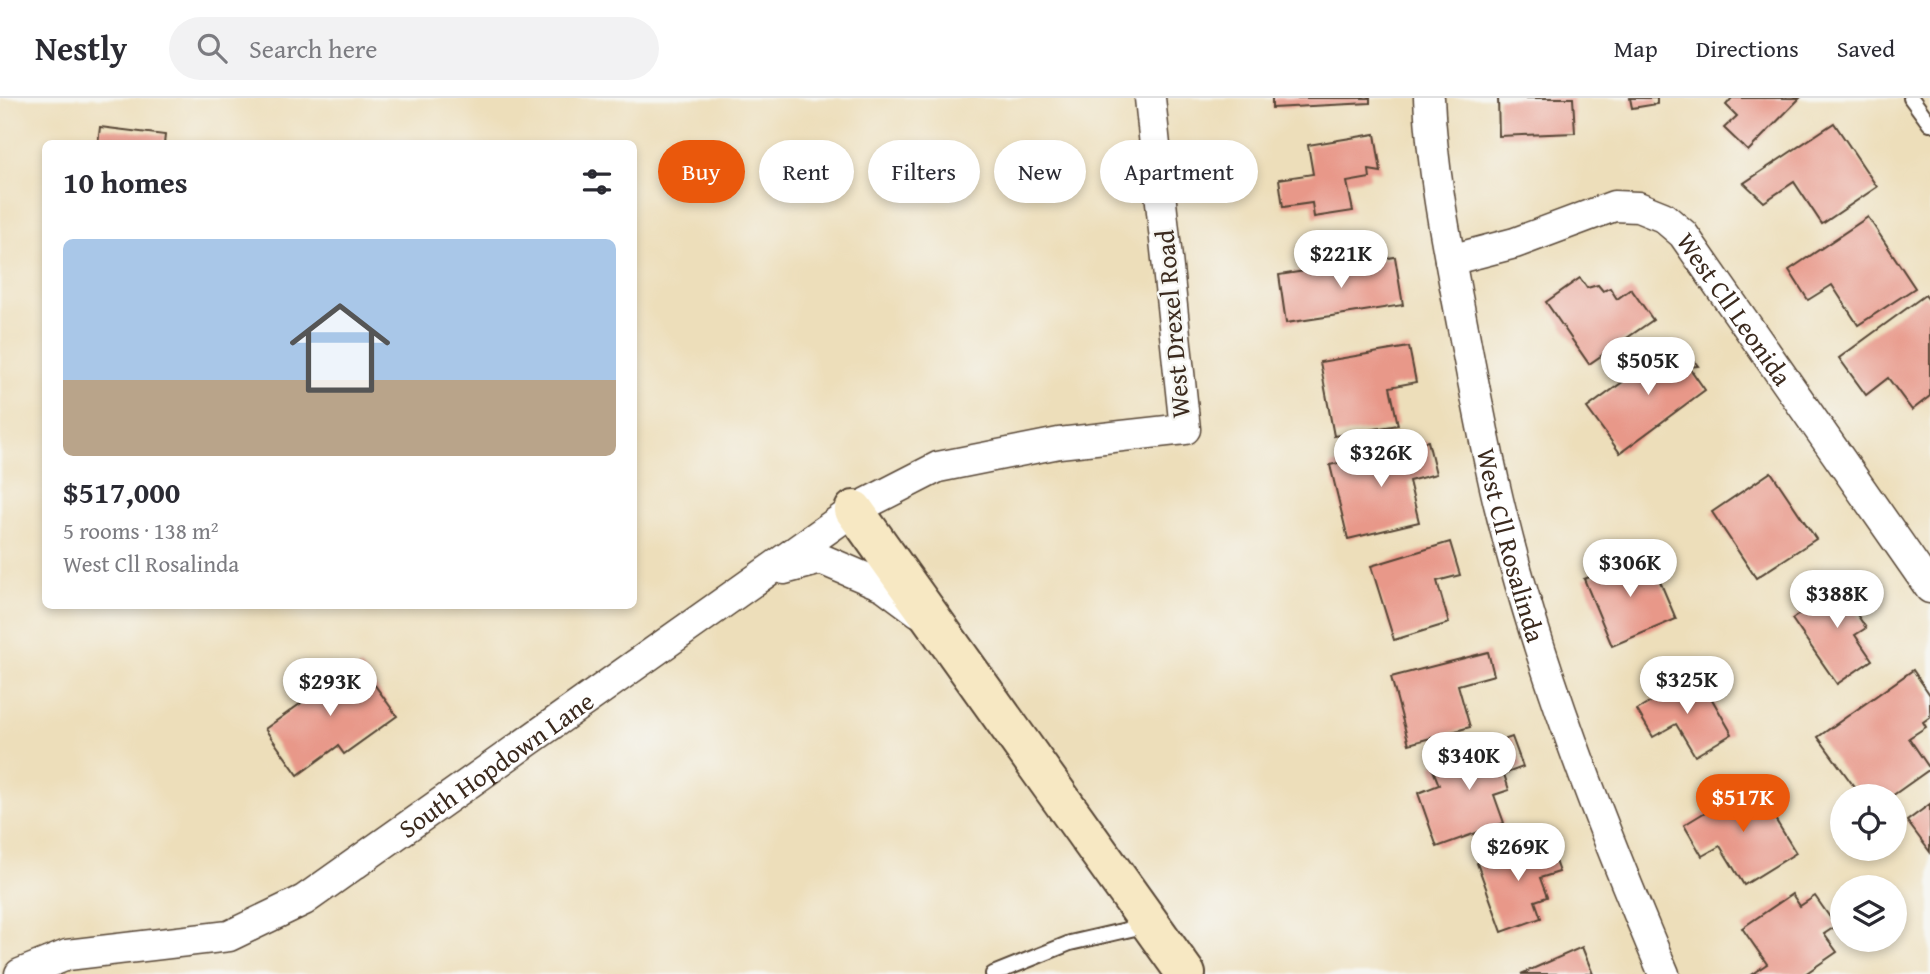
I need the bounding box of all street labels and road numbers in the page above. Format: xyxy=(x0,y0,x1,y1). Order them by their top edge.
street label: West Cll Leonida xyxy=(1668,224,1803,394)
street label: West Drexel Road xyxy=(1144,228,1200,420)
street label: West Cll Rosalinda xyxy=(1467,444,1556,647)
street label: South Hopdown Lane xyxy=(390,681,601,847)

